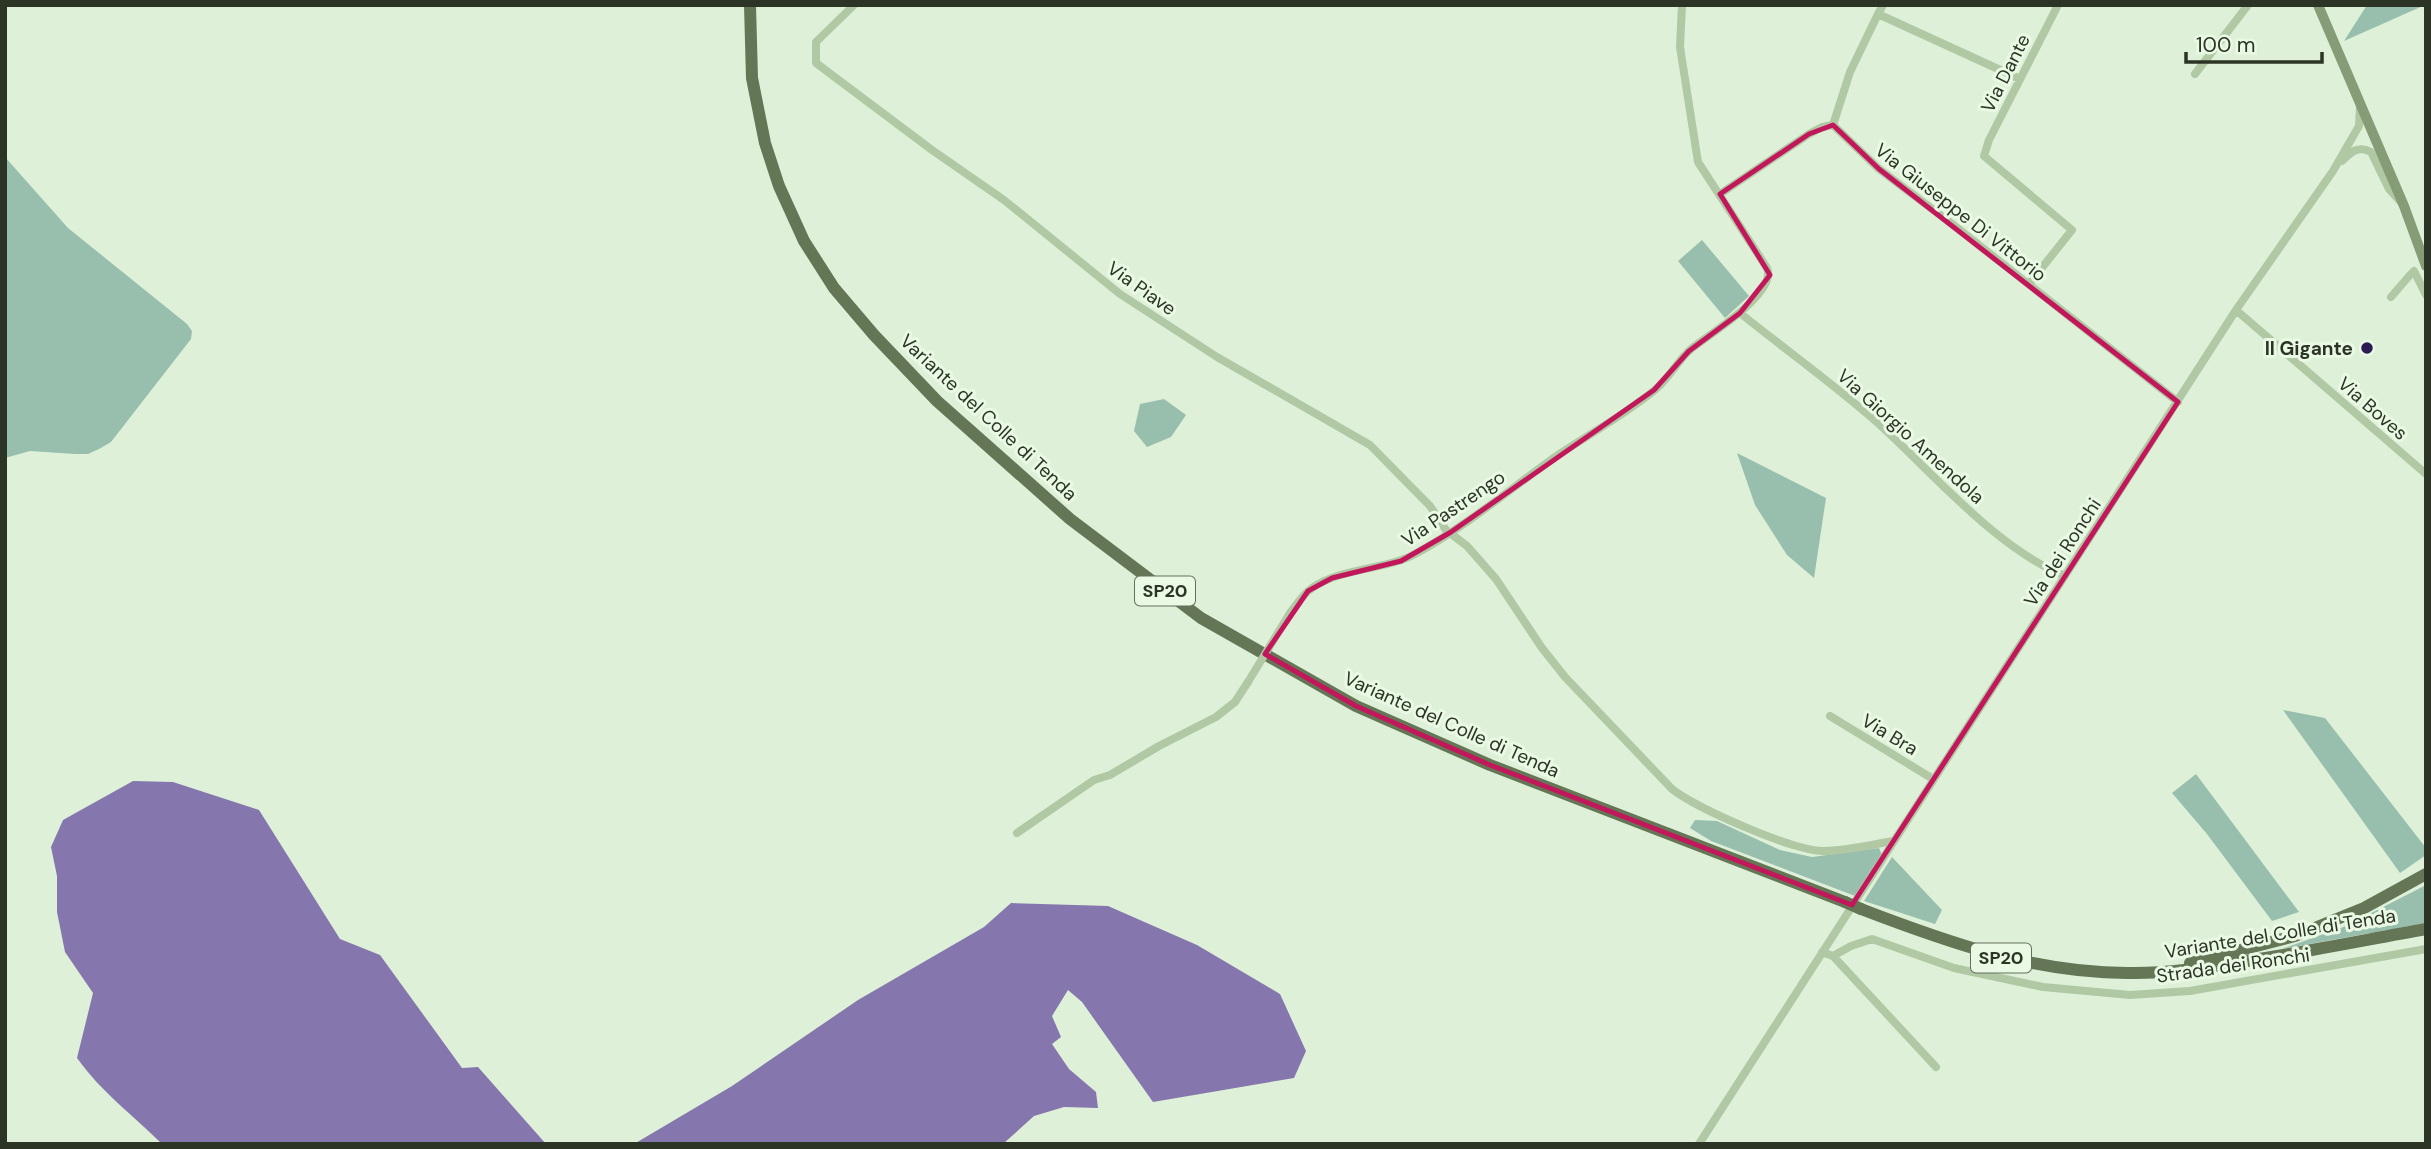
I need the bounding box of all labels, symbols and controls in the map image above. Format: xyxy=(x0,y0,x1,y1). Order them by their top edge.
scale bar xyxy=(2186,21,2322,65)
street label: Via Dante xyxy=(1975,30,2036,117)
text: 100 m xyxy=(2196,31,2256,59)
street label: Via Giuseppe Di Vittorio xyxy=(1870,138,2052,287)
street label: Via Piave xyxy=(1102,256,1181,321)
street label: Variante del Colle di Tenda xyxy=(895,329,1083,506)
place label: Il Gigante xyxy=(2265,336,2353,361)
marker: Il Gigante xyxy=(2359,340,2375,356)
street label: Via Giorgio Amendola xyxy=(1832,363,1990,509)
street label: Via Boves xyxy=(2332,371,2413,446)
street label: Via Pastrengo xyxy=(1397,464,1510,552)
street label: Via dei Ronchi xyxy=(2018,493,2107,611)
road number: SP20 xyxy=(1135,576,1195,606)
street label: Variante del Colle di Tenda xyxy=(1340,666,1564,783)
street label: Via Bra xyxy=(1857,708,1923,761)
street label: Variante del Colle di Tenda xyxy=(2163,903,2397,964)
street label: Strada dei Ronchi xyxy=(2155,942,2311,989)
road number: SP20 xyxy=(1971,944,2031,973)

